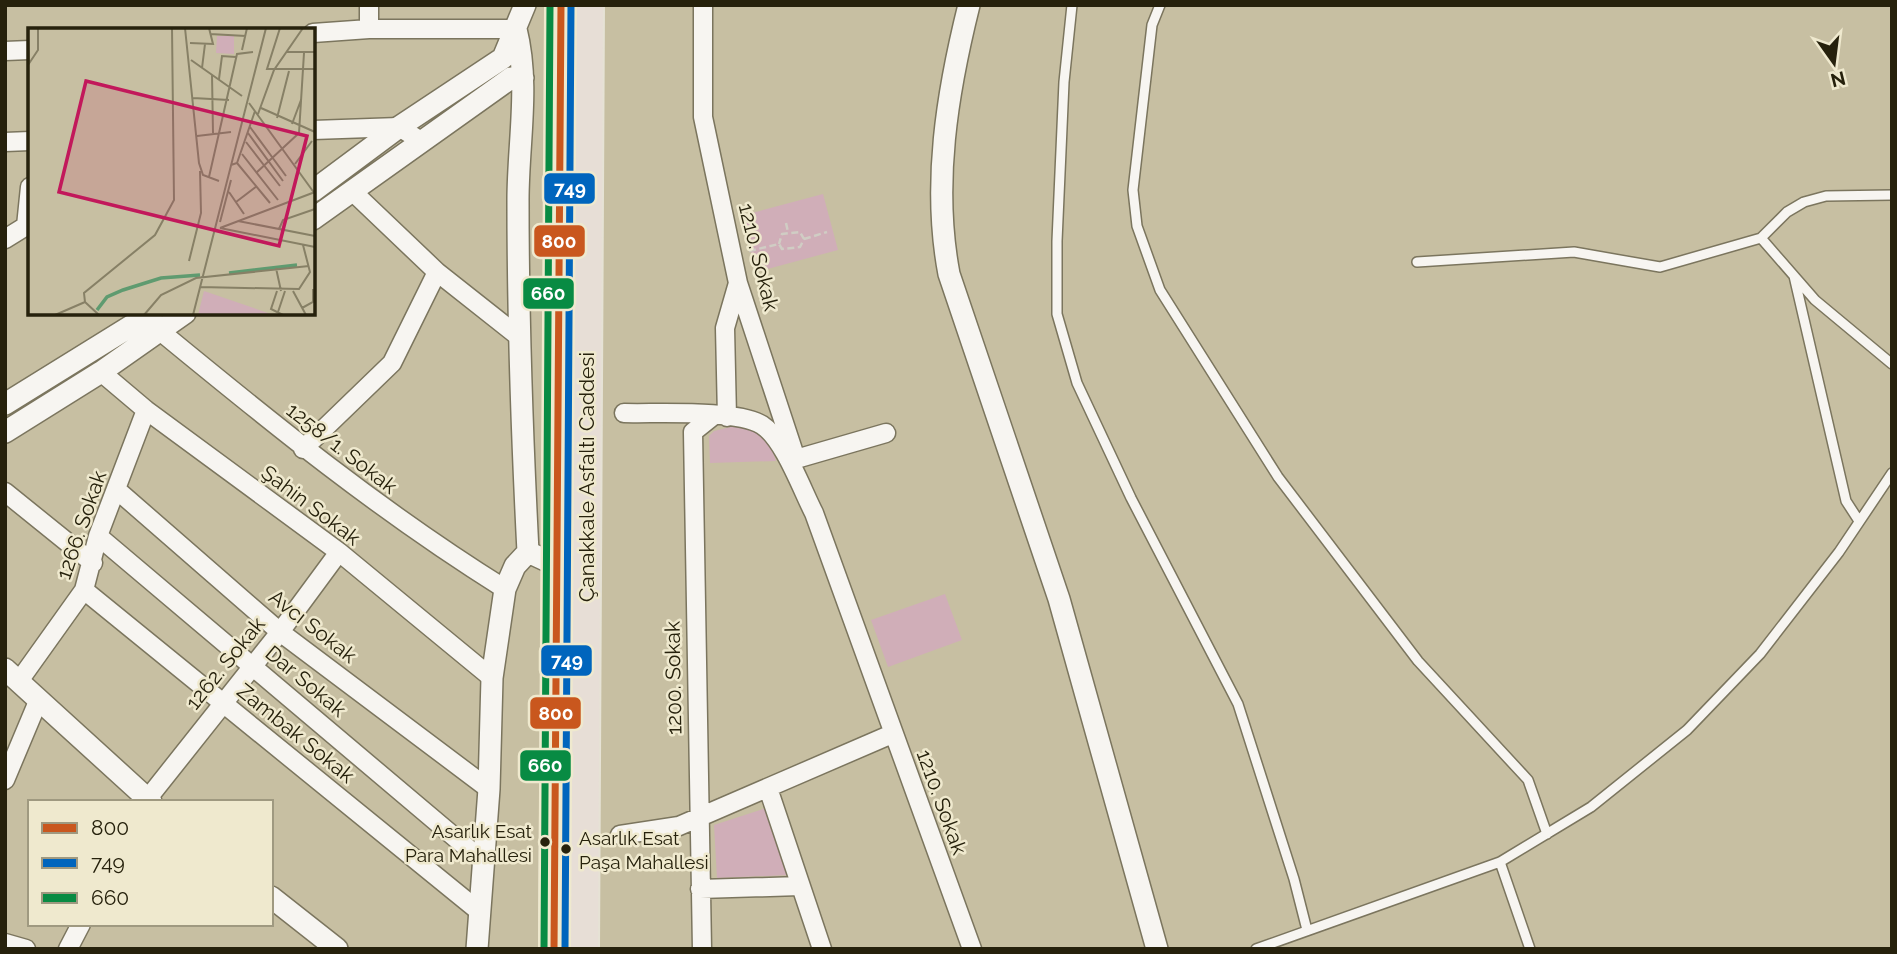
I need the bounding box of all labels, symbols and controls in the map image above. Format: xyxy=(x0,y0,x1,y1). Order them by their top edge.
inset map xyxy=(28,28,315,315)
north arrow xyxy=(1799,28,1869,98)
text: N xyxy=(1828,67,1848,92)
line badge: 749 xyxy=(543,172,596,205)
text: 749 xyxy=(554,177,586,199)
street label: 1210. Sokak xyxy=(734,201,784,313)
line badge: 800 xyxy=(533,224,586,258)
text: 800 xyxy=(542,230,576,252)
line badge: 660 xyxy=(522,277,575,310)
text: 660 xyxy=(531,282,565,304)
street label: Çanakkale Asfaltı Caddesi xyxy=(574,352,599,602)
street label: 1258/1. Sokak xyxy=(282,397,402,499)
street label: Şahin Sokak xyxy=(257,460,365,550)
street label: 1266. Sokak xyxy=(51,467,111,583)
street label: Avcı Sokak xyxy=(264,584,362,668)
street label: 1262. Sokak xyxy=(180,612,270,714)
street label: 1200. Sokak xyxy=(660,621,686,735)
street label: Dar Sokak xyxy=(261,640,351,722)
line badge: 749 xyxy=(540,644,593,677)
text: 749 xyxy=(551,649,583,671)
street label: Zambak Sokak xyxy=(232,678,360,788)
line badge: 800 xyxy=(529,696,582,730)
text: 800 xyxy=(539,702,573,724)
street label: 1210. Sokak xyxy=(911,746,973,858)
line badge: 660 xyxy=(519,749,572,782)
text: 660 xyxy=(528,754,562,776)
legend xyxy=(28,800,273,926)
text: 800 xyxy=(91,815,129,840)
place label: Asarlık Esat Para Mahallesi xyxy=(405,820,533,866)
place label: Asarlık Esat Paşa Mahallesi xyxy=(579,827,709,873)
marker: Asarlık Esat Para Mahallesi xyxy=(538,835,552,849)
marker: Asarlık Esat Paşa Mahallesi xyxy=(559,842,573,856)
text: 749 xyxy=(91,850,125,875)
text: 660 xyxy=(91,885,129,910)

